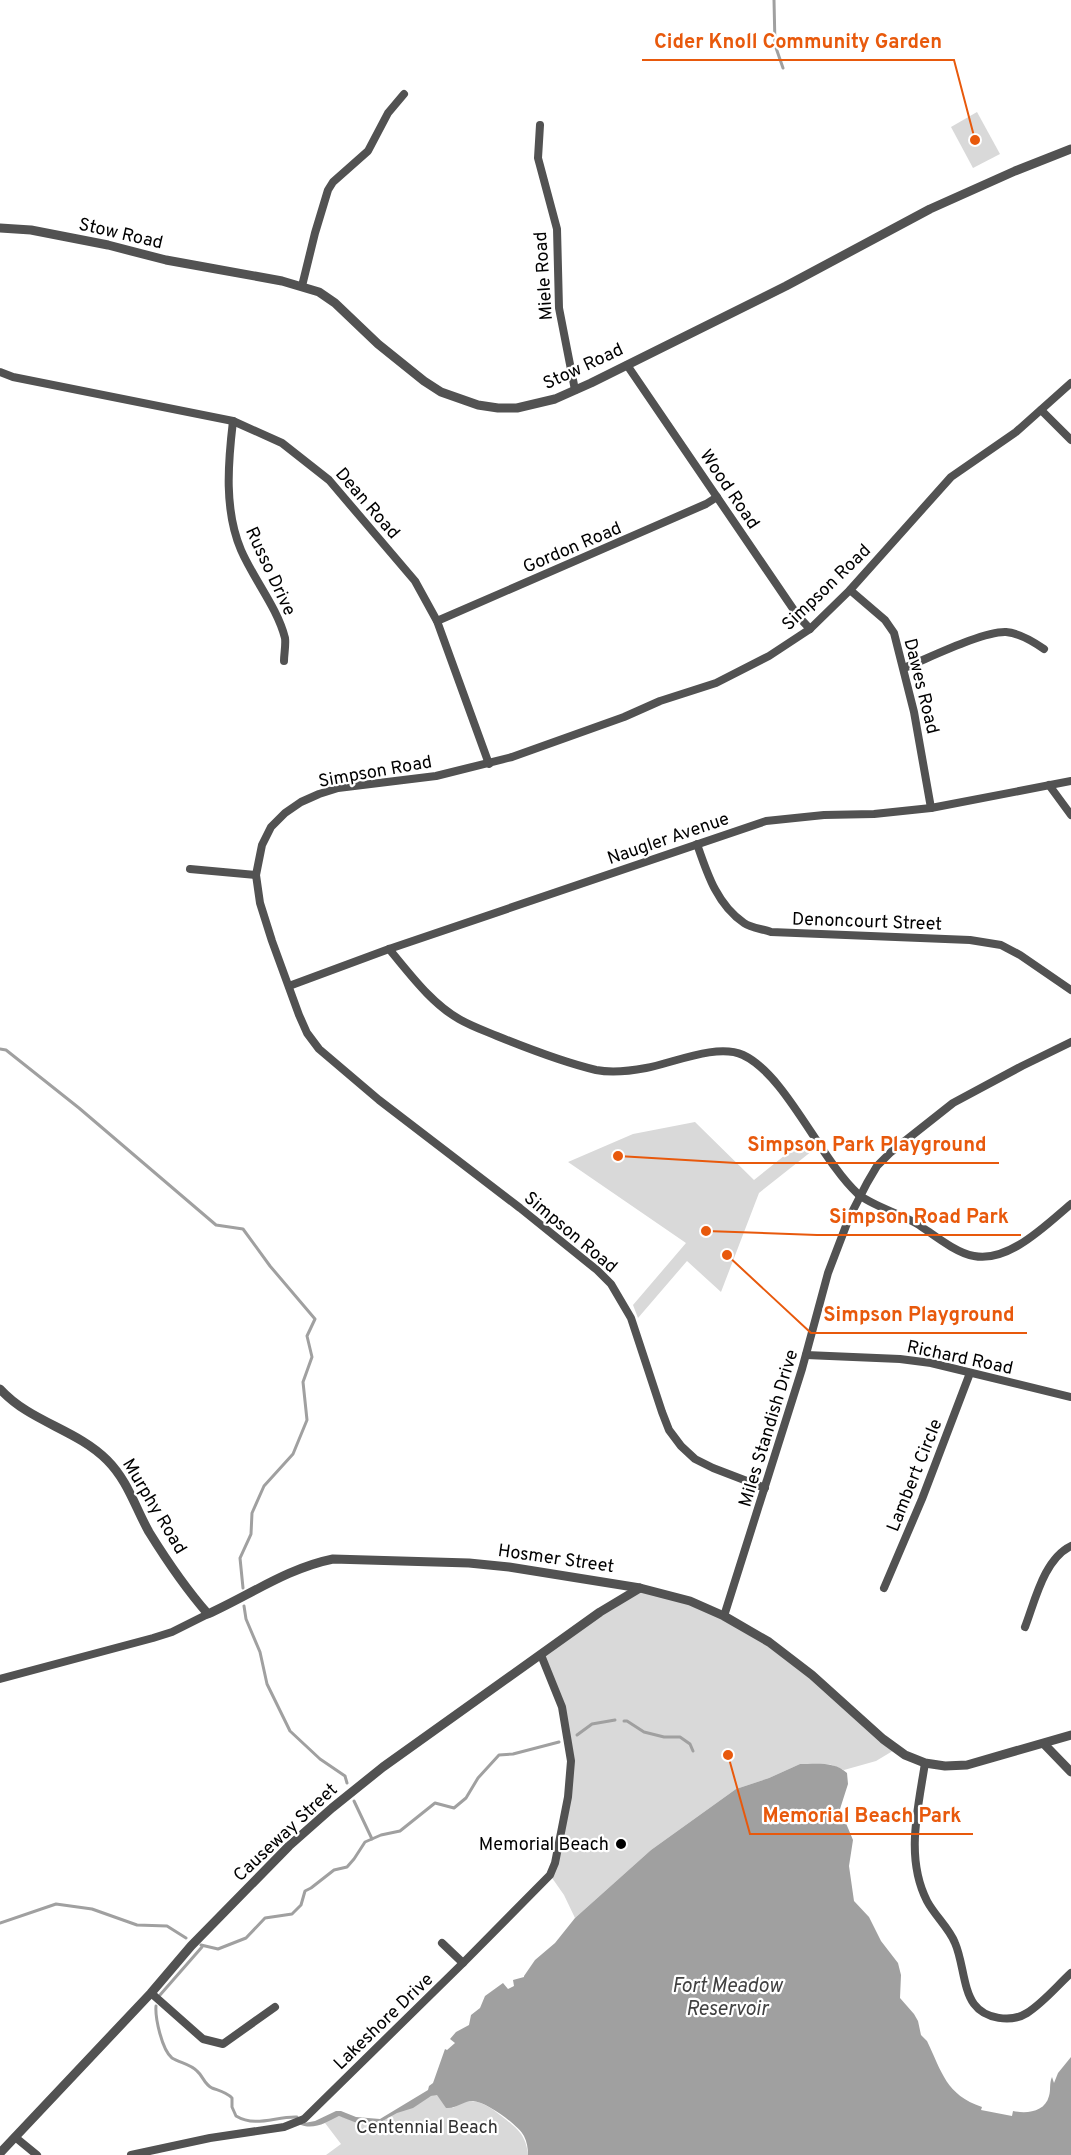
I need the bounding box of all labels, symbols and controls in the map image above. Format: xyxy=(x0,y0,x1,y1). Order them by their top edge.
callout: Cider Knoll Community Garden xyxy=(642,22,954,60)
text: Cider Knoll Community Garden xyxy=(654,30,942,56)
street label: Stow Road xyxy=(76,214,165,255)
street label: Miele Road xyxy=(530,231,559,321)
street label: Stow Road xyxy=(540,339,627,396)
street label: Wood Road xyxy=(694,445,764,534)
street label: Dean Road xyxy=(330,463,404,545)
street label: Gordon Road xyxy=(520,517,625,579)
street label: Russo Drive xyxy=(239,524,300,620)
street label: Simpson Road xyxy=(778,540,876,636)
street label: Dawes Road xyxy=(898,636,944,737)
street label: Simpson Road xyxy=(317,751,434,794)
street label: Naugler Avenue xyxy=(605,808,732,871)
street label: Denoncourt Street xyxy=(792,908,942,937)
callout: Simpson Park Playground xyxy=(736,1125,999,1163)
text: Simpson Park Playground xyxy=(747,1133,987,1159)
street label: Simpson Road xyxy=(519,1187,622,1279)
callout: Simpson Road Park xyxy=(817,1197,1021,1235)
text: Simpson Road Park xyxy=(829,1205,1009,1231)
callout: Simpson Playground xyxy=(811,1295,1027,1333)
text: Simpson Playground xyxy=(823,1303,1015,1329)
street label: Richard Road xyxy=(904,1336,1015,1381)
street label: Miles Standish Drive xyxy=(735,1347,804,1510)
street label: Lambert Circle xyxy=(882,1416,948,1535)
street label: Murphy Road xyxy=(116,1455,191,1559)
street label: Hosmer Street xyxy=(496,1540,615,1579)
street label: Causeway Street xyxy=(229,1779,343,1887)
callout: Memorial Beach Park xyxy=(750,1796,973,1834)
text: Memorial Beach Park xyxy=(763,1804,961,1830)
place label: Memorial Beach xyxy=(479,1834,609,1857)
marker: Memorial Beach xyxy=(614,1837,628,1851)
street label: Lakeshore Drive xyxy=(329,1969,439,2075)
water label: Fort Meadow Reservoir xyxy=(672,1974,783,2023)
park label: Centennial Beach xyxy=(356,2117,498,2140)

